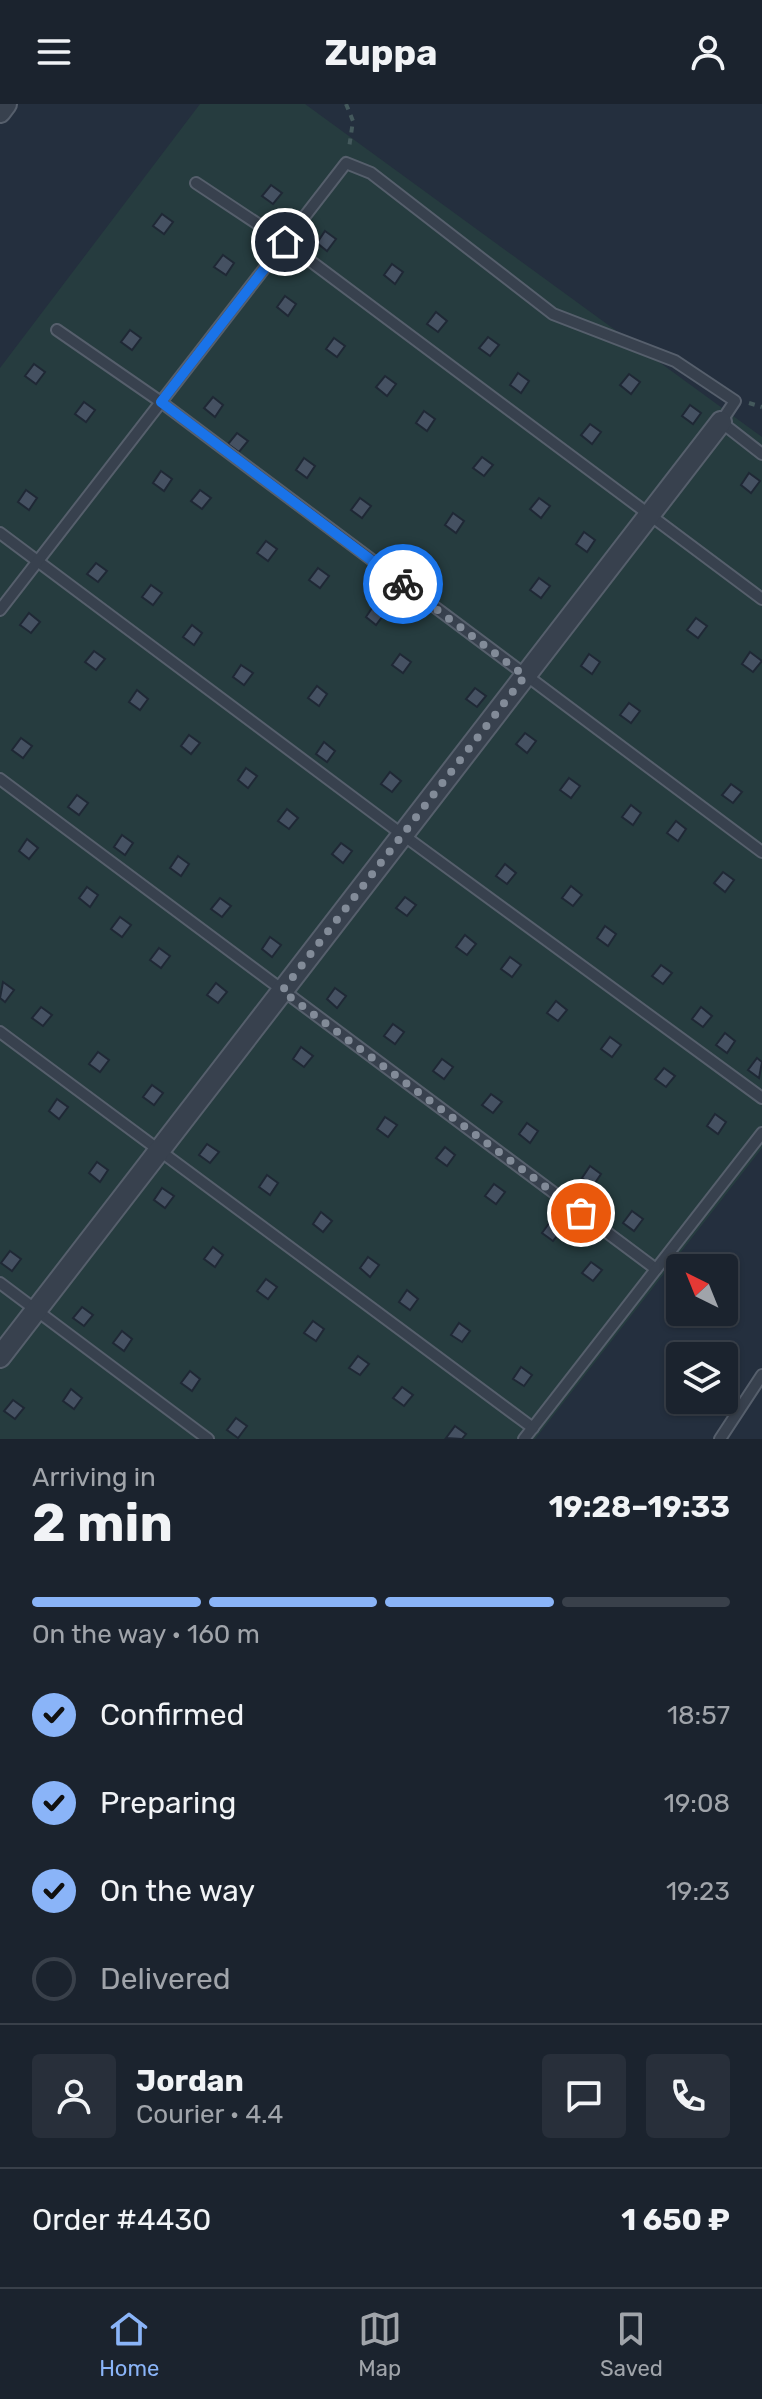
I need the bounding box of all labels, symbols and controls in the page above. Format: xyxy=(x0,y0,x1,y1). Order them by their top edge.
icon: menu xyxy=(32,30,76,74)
icon: person xyxy=(686,30,730,74)
text: Zuppa xyxy=(325,31,437,74)
pin xyxy=(251,208,319,276)
icon: home xyxy=(263,220,307,264)
courier xyxy=(363,544,443,624)
icon: bike xyxy=(381,562,425,606)
pin xyxy=(547,1179,615,1247)
icon: bag xyxy=(559,1191,603,1235)
north arrow xyxy=(666,1254,738,1326)
map controls xyxy=(666,1254,738,1414)
button: layers xyxy=(666,1342,738,1414)
text: Arriving in xyxy=(32,1462,156,1493)
text: 19:28–19:33 xyxy=(549,1489,730,1525)
text: 2 min xyxy=(32,1492,173,1554)
text: On the way · 160 m xyxy=(32,1619,260,1650)
icon: check xyxy=(32,1693,76,1737)
text: Confirmed xyxy=(100,1697,244,1733)
text: 18:57 xyxy=(667,1700,730,1731)
icon: check xyxy=(32,1781,76,1825)
text: Preparing xyxy=(100,1785,236,1821)
text: 19:08 xyxy=(664,1788,730,1819)
icon: check xyxy=(32,1869,76,1913)
text: On the way xyxy=(100,1873,255,1909)
text: 19:23 xyxy=(666,1876,730,1907)
text: Delivered xyxy=(100,1961,231,1997)
button: person xyxy=(32,2054,116,2138)
button: chat xyxy=(542,2054,626,2138)
button: phone xyxy=(646,2054,730,2138)
text: Jordan xyxy=(136,2063,244,2099)
text: Courier · 4.4 xyxy=(136,2099,283,2130)
text: Order #4430 xyxy=(32,2202,211,2238)
text: 1 650 ₽ xyxy=(621,2202,730,2238)
tab: Home xyxy=(99,2307,159,2382)
tab: Map xyxy=(358,2307,402,2382)
tab: Saved xyxy=(600,2307,663,2382)

